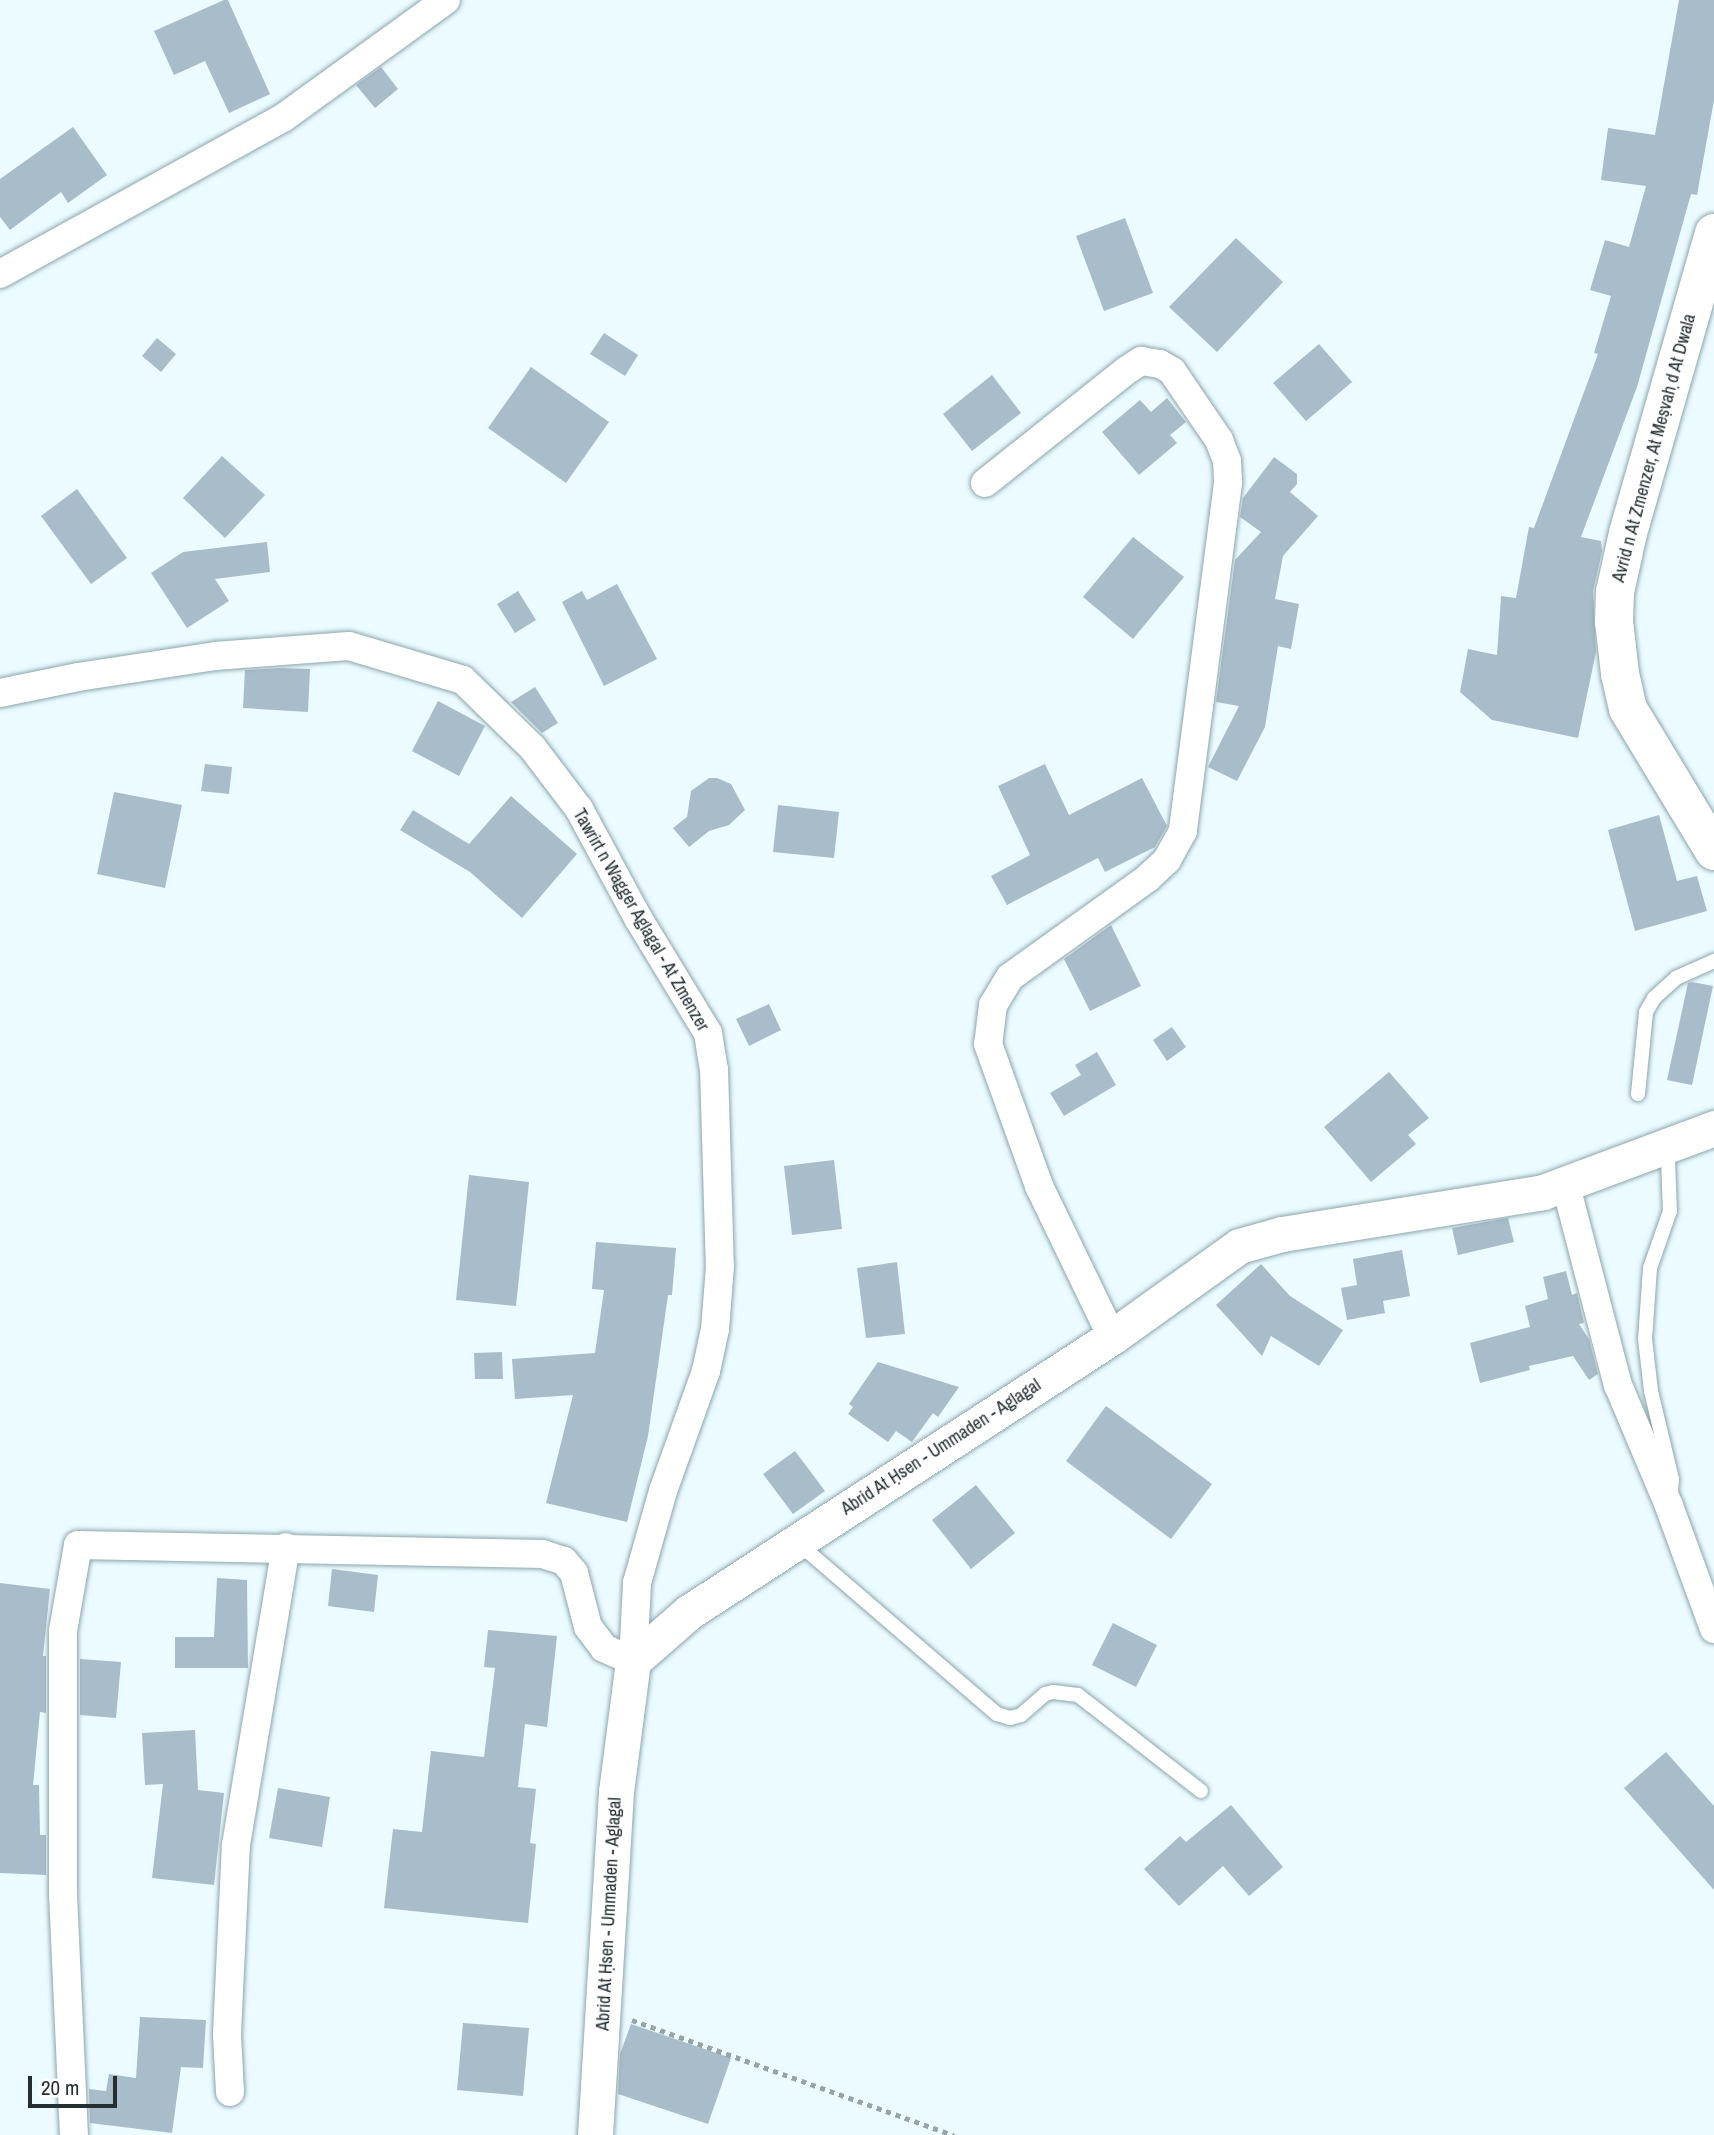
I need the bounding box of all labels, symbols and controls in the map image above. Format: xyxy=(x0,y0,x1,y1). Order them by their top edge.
street label: Avrid n At Zmenzer, At Meṣvaḥ d At Dwala xyxy=(1607,310,1701,586)
street label: Tawrirt n Wagger Aglagal - At Zmenzer xyxy=(568,804,714,1036)
street label: Abrid At Ḥsen - Ummaden - Aglagal xyxy=(836,1374,1046,1520)
street label: Abrid At Ḥsen - Ummaden - Aglagal xyxy=(592,1796,626,2032)
scale bar xyxy=(32,2062,121,2106)
text: 20 m xyxy=(41,2073,79,2102)

